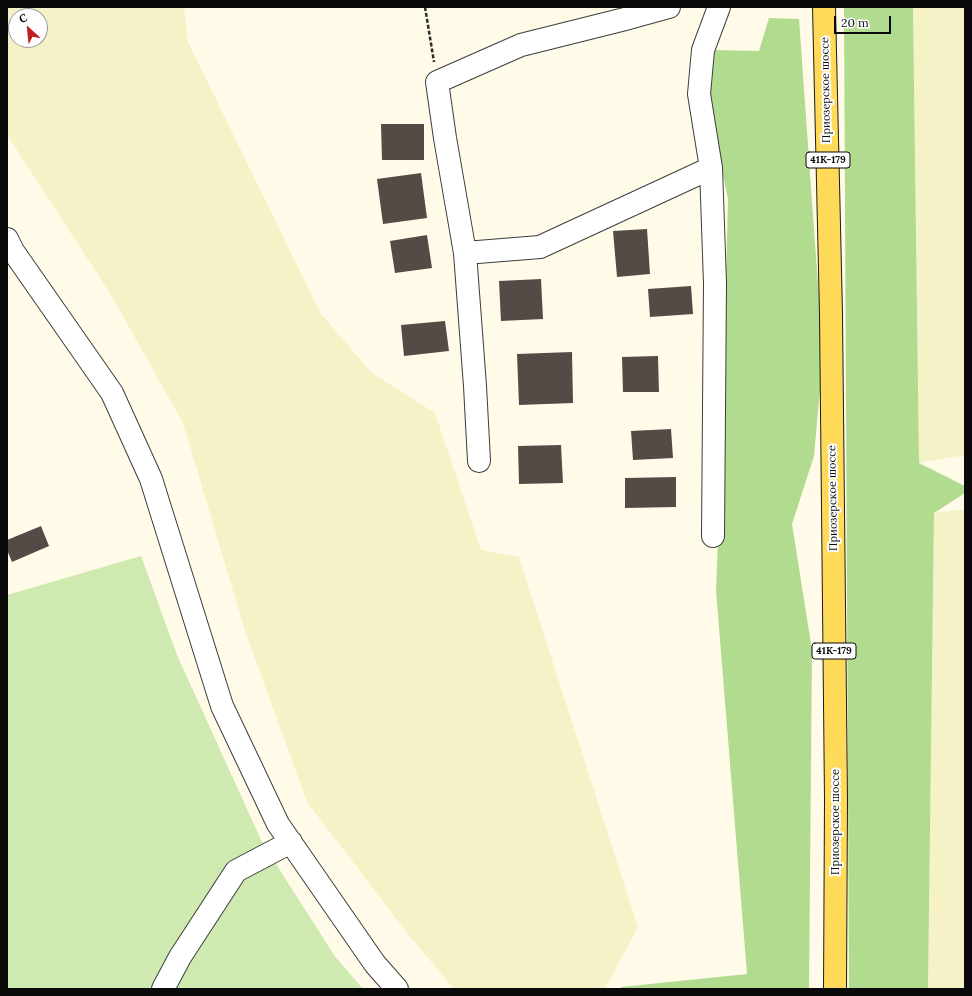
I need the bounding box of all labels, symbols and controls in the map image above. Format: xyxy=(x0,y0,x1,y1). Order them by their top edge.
north arrow xyxy=(8,8,48,48)
scale bar xyxy=(836,8,893,34)
text: С xyxy=(16,10,30,26)
text: 20 m xyxy=(841,15,869,30)
street label: Приозерское шоссе xyxy=(818,37,834,143)
road number: 41К-179 xyxy=(806,152,850,168)
street label: Приозерское шоссе xyxy=(825,445,841,551)
road number: 41К-179 xyxy=(812,643,856,659)
street label: Приозерское шоссе xyxy=(829,769,843,875)

